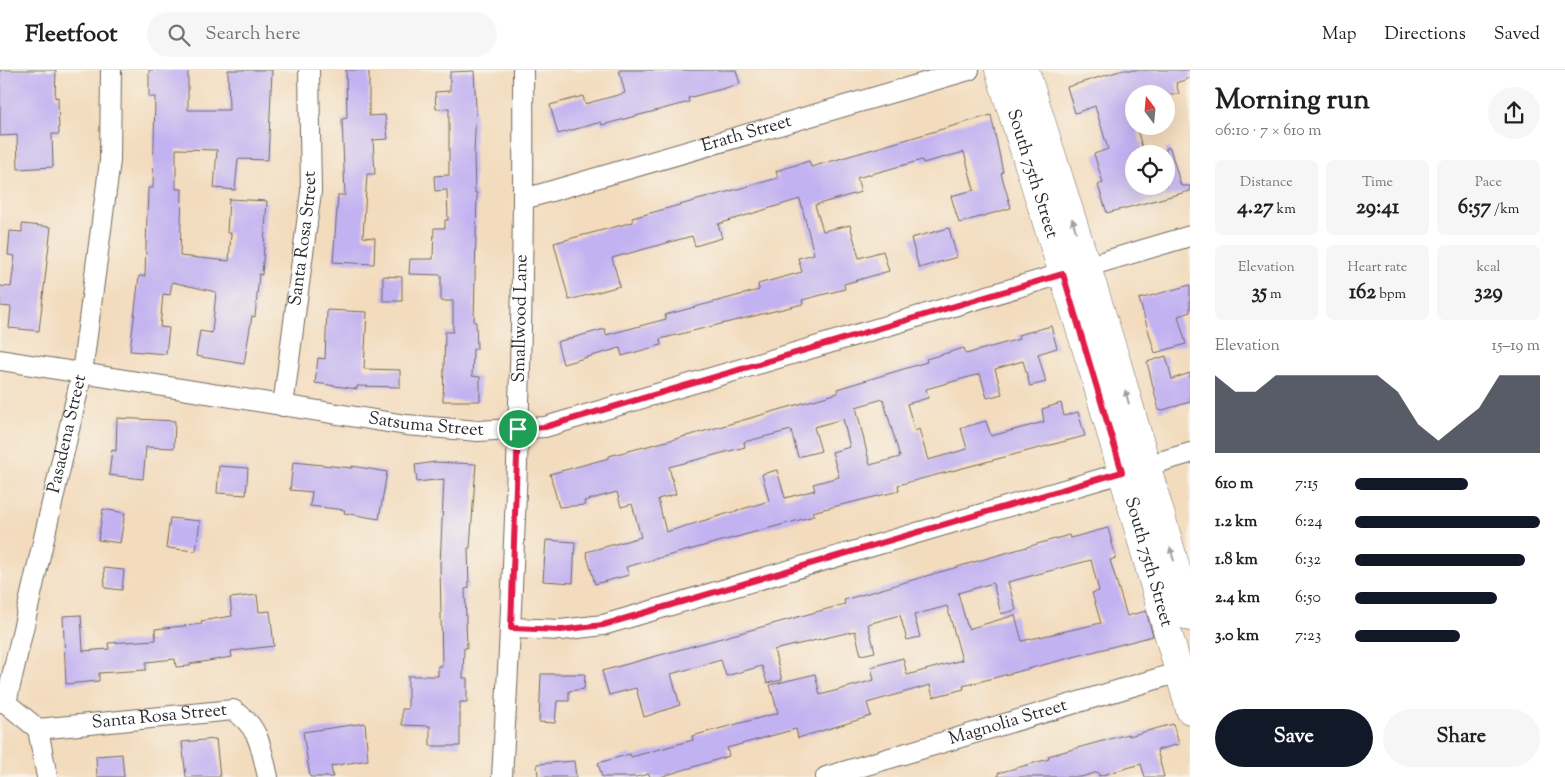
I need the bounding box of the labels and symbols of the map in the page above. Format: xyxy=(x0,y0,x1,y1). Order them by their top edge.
north arrow xyxy=(1125,85,1175,135)
street label: South 75th Street xyxy=(999,106,1064,242)
street label: Erath Street xyxy=(699,109,795,160)
street label: Santa Rosa Street xyxy=(283,171,324,307)
one-way arrow xyxy=(1070,218,1078,233)
street label: Smallwood Lane xyxy=(507,254,535,383)
street label: Pasadena Street xyxy=(42,372,94,496)
one-way arrow xyxy=(1123,390,1131,405)
street label: Satsuma Street xyxy=(366,406,484,444)
pin xyxy=(497,408,539,450)
street label: South 75th Street xyxy=(1117,494,1179,630)
one-way arrow xyxy=(1168,546,1176,561)
street label: Magnolia Street xyxy=(946,693,1071,753)
street label: Santa Rosa Street xyxy=(91,698,228,737)

